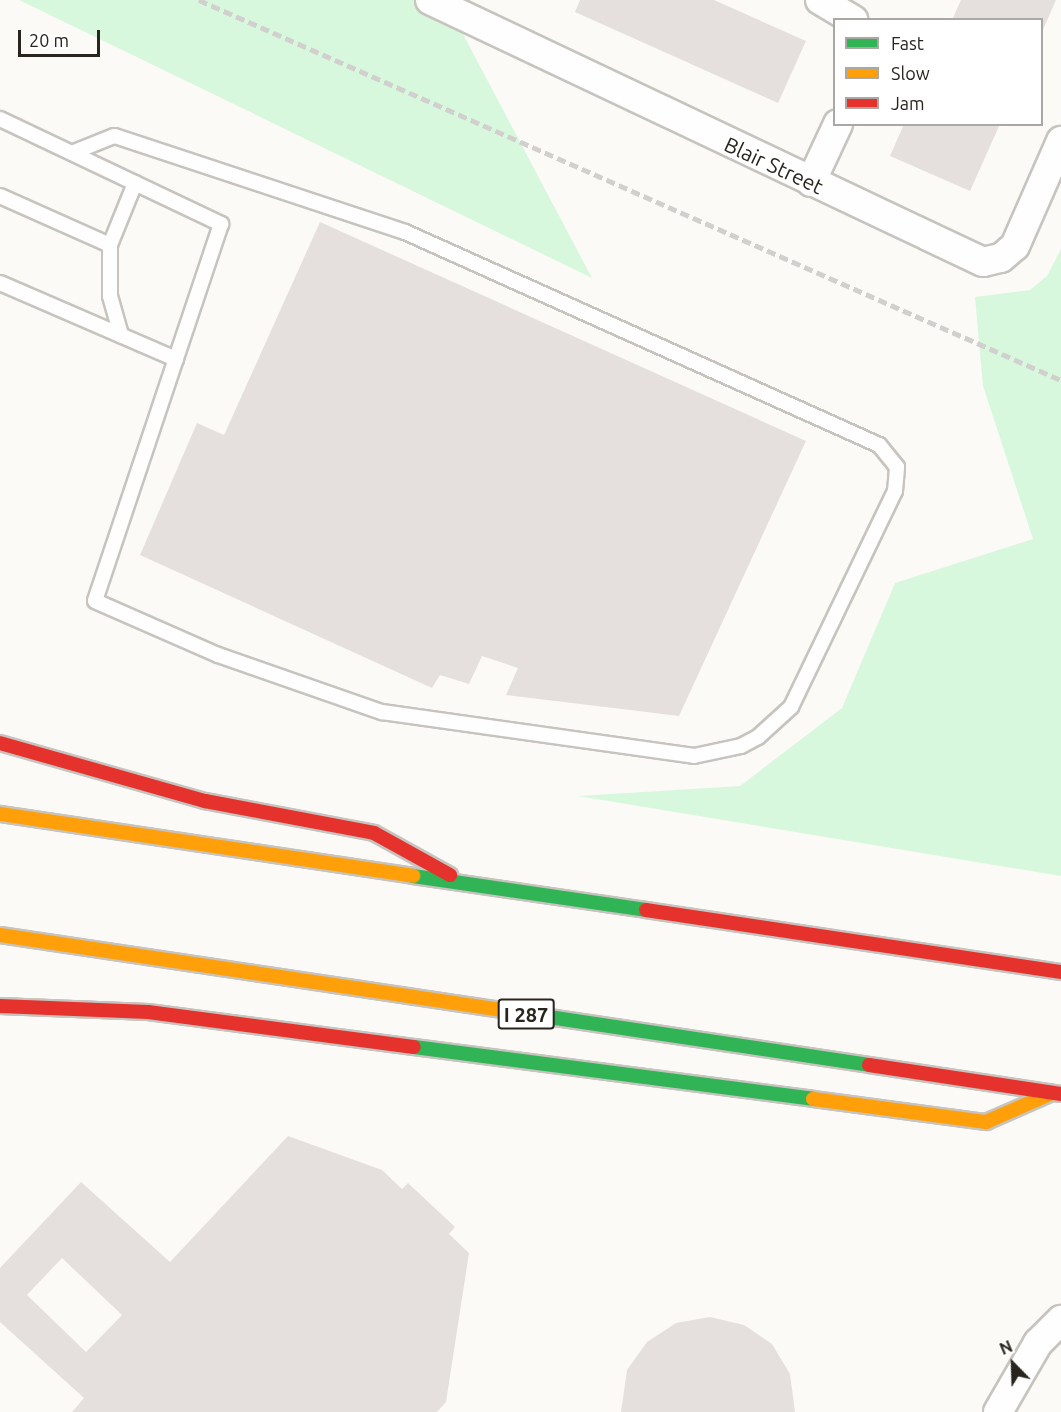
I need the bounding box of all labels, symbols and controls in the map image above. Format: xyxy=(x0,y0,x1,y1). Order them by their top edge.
scale bar xyxy=(21,18,104,56)
legend xyxy=(833,18,1043,126)
text: 20 m xyxy=(29,30,69,50)
text: Fast xyxy=(891,33,924,53)
text: Slow xyxy=(891,63,930,83)
text: Jam xyxy=(891,93,925,113)
street label: Blair Street xyxy=(721,131,827,199)
road number: I 287 xyxy=(498,997,554,1031)
north arrow xyxy=(983,1334,1043,1394)
text: N xyxy=(997,1337,1015,1358)

